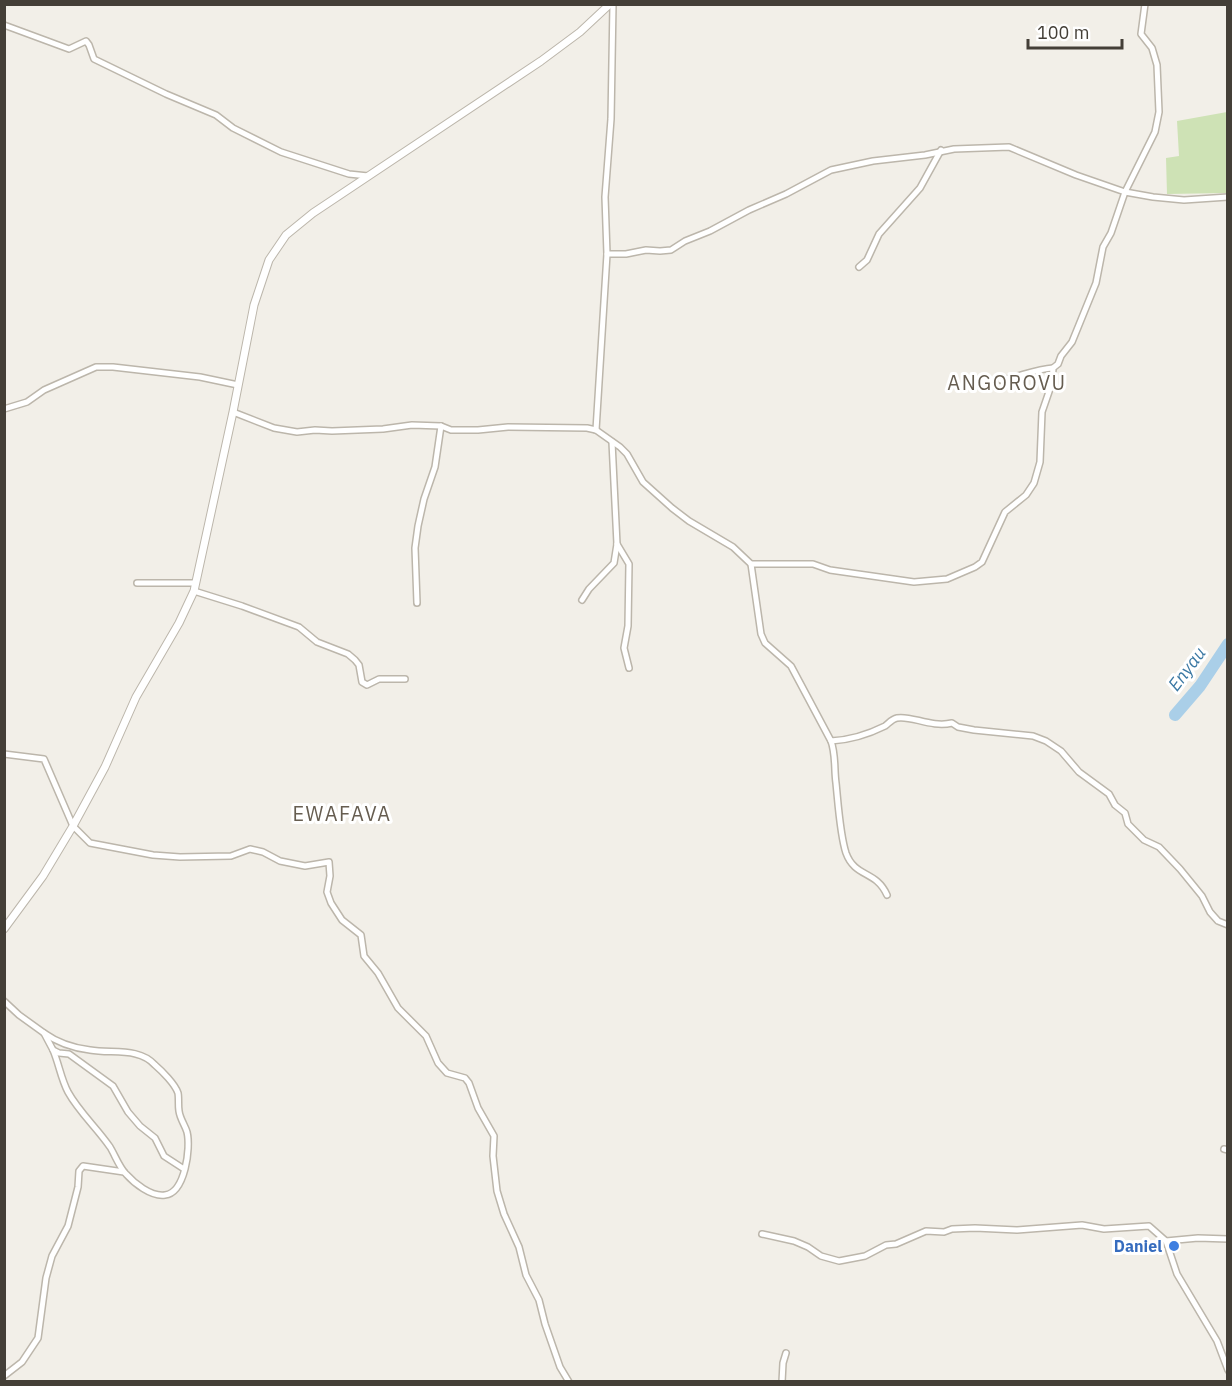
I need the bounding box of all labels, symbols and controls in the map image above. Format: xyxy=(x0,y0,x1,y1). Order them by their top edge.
scale bar xyxy=(1028,12,1122,50)
text: 100 m xyxy=(1037,21,1089,44)
district label: ANGOROVU xyxy=(947,369,1067,396)
water label: Enyau xyxy=(1163,642,1211,695)
district label: EWAFAVA xyxy=(292,800,392,827)
place label: Daniel xyxy=(1114,1236,1162,1256)
marker: Daniel xyxy=(1167,1239,1181,1253)

